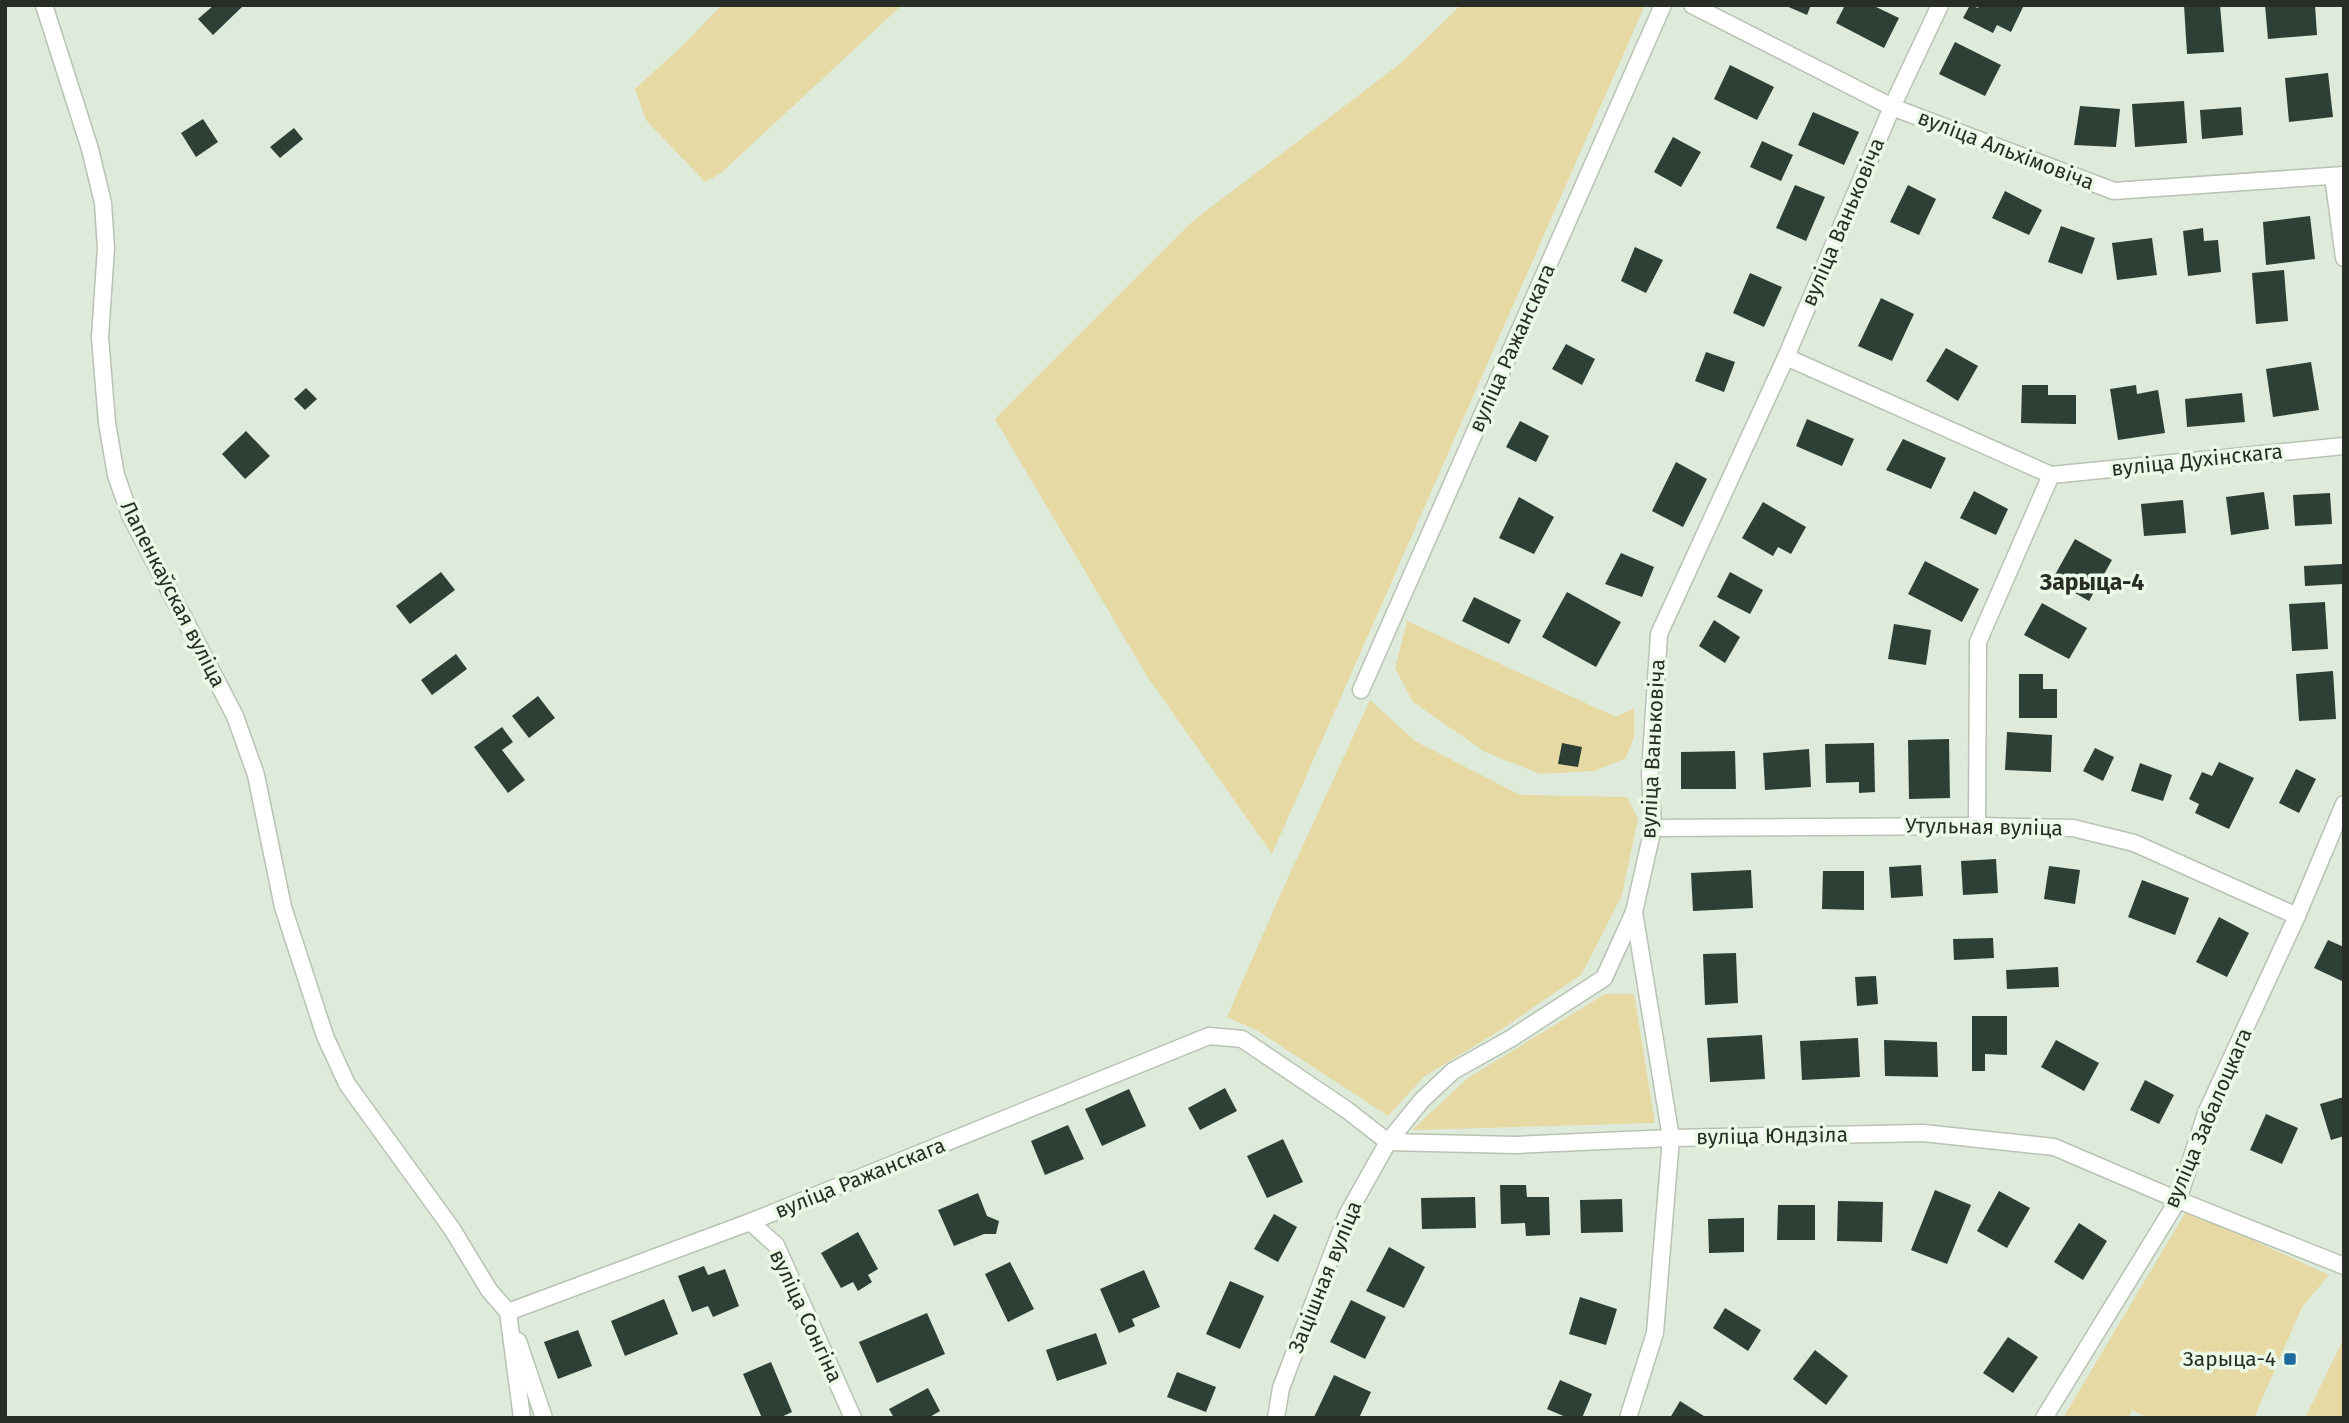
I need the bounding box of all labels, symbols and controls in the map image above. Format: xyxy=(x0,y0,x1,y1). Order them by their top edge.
street label: вуліца Альхімовіча xyxy=(1914,104,2098,196)
street label: вуліца Ваньковіча xyxy=(1796,134,1890,310)
street label: вуліца Ражанскага xyxy=(1463,260,1561,436)
street label: вуліца Духінскага xyxy=(2110,438,2284,482)
street label: Лапенкаўская вуліца xyxy=(115,496,231,692)
district label: Зарыца-4 xyxy=(2039,568,2144,596)
street label: вуліца Ваньковіча xyxy=(1635,658,1671,840)
street label: Утульная вуліца xyxy=(1905,813,2063,841)
street label: вуліца Забалоцкага xyxy=(2158,1024,2258,1212)
street label: вуліца Юндзіла xyxy=(1696,1122,1848,1150)
street label: вуліца Ражанскага xyxy=(771,1132,949,1224)
street label: Зацішная вуліца xyxy=(1283,1197,1367,1357)
street label: вуліца Сонгіна xyxy=(764,1245,848,1387)
place label: Зарыца-4 xyxy=(2183,1346,2276,1372)
marker: Зарыца-4 xyxy=(2282,1351,2298,1367)

